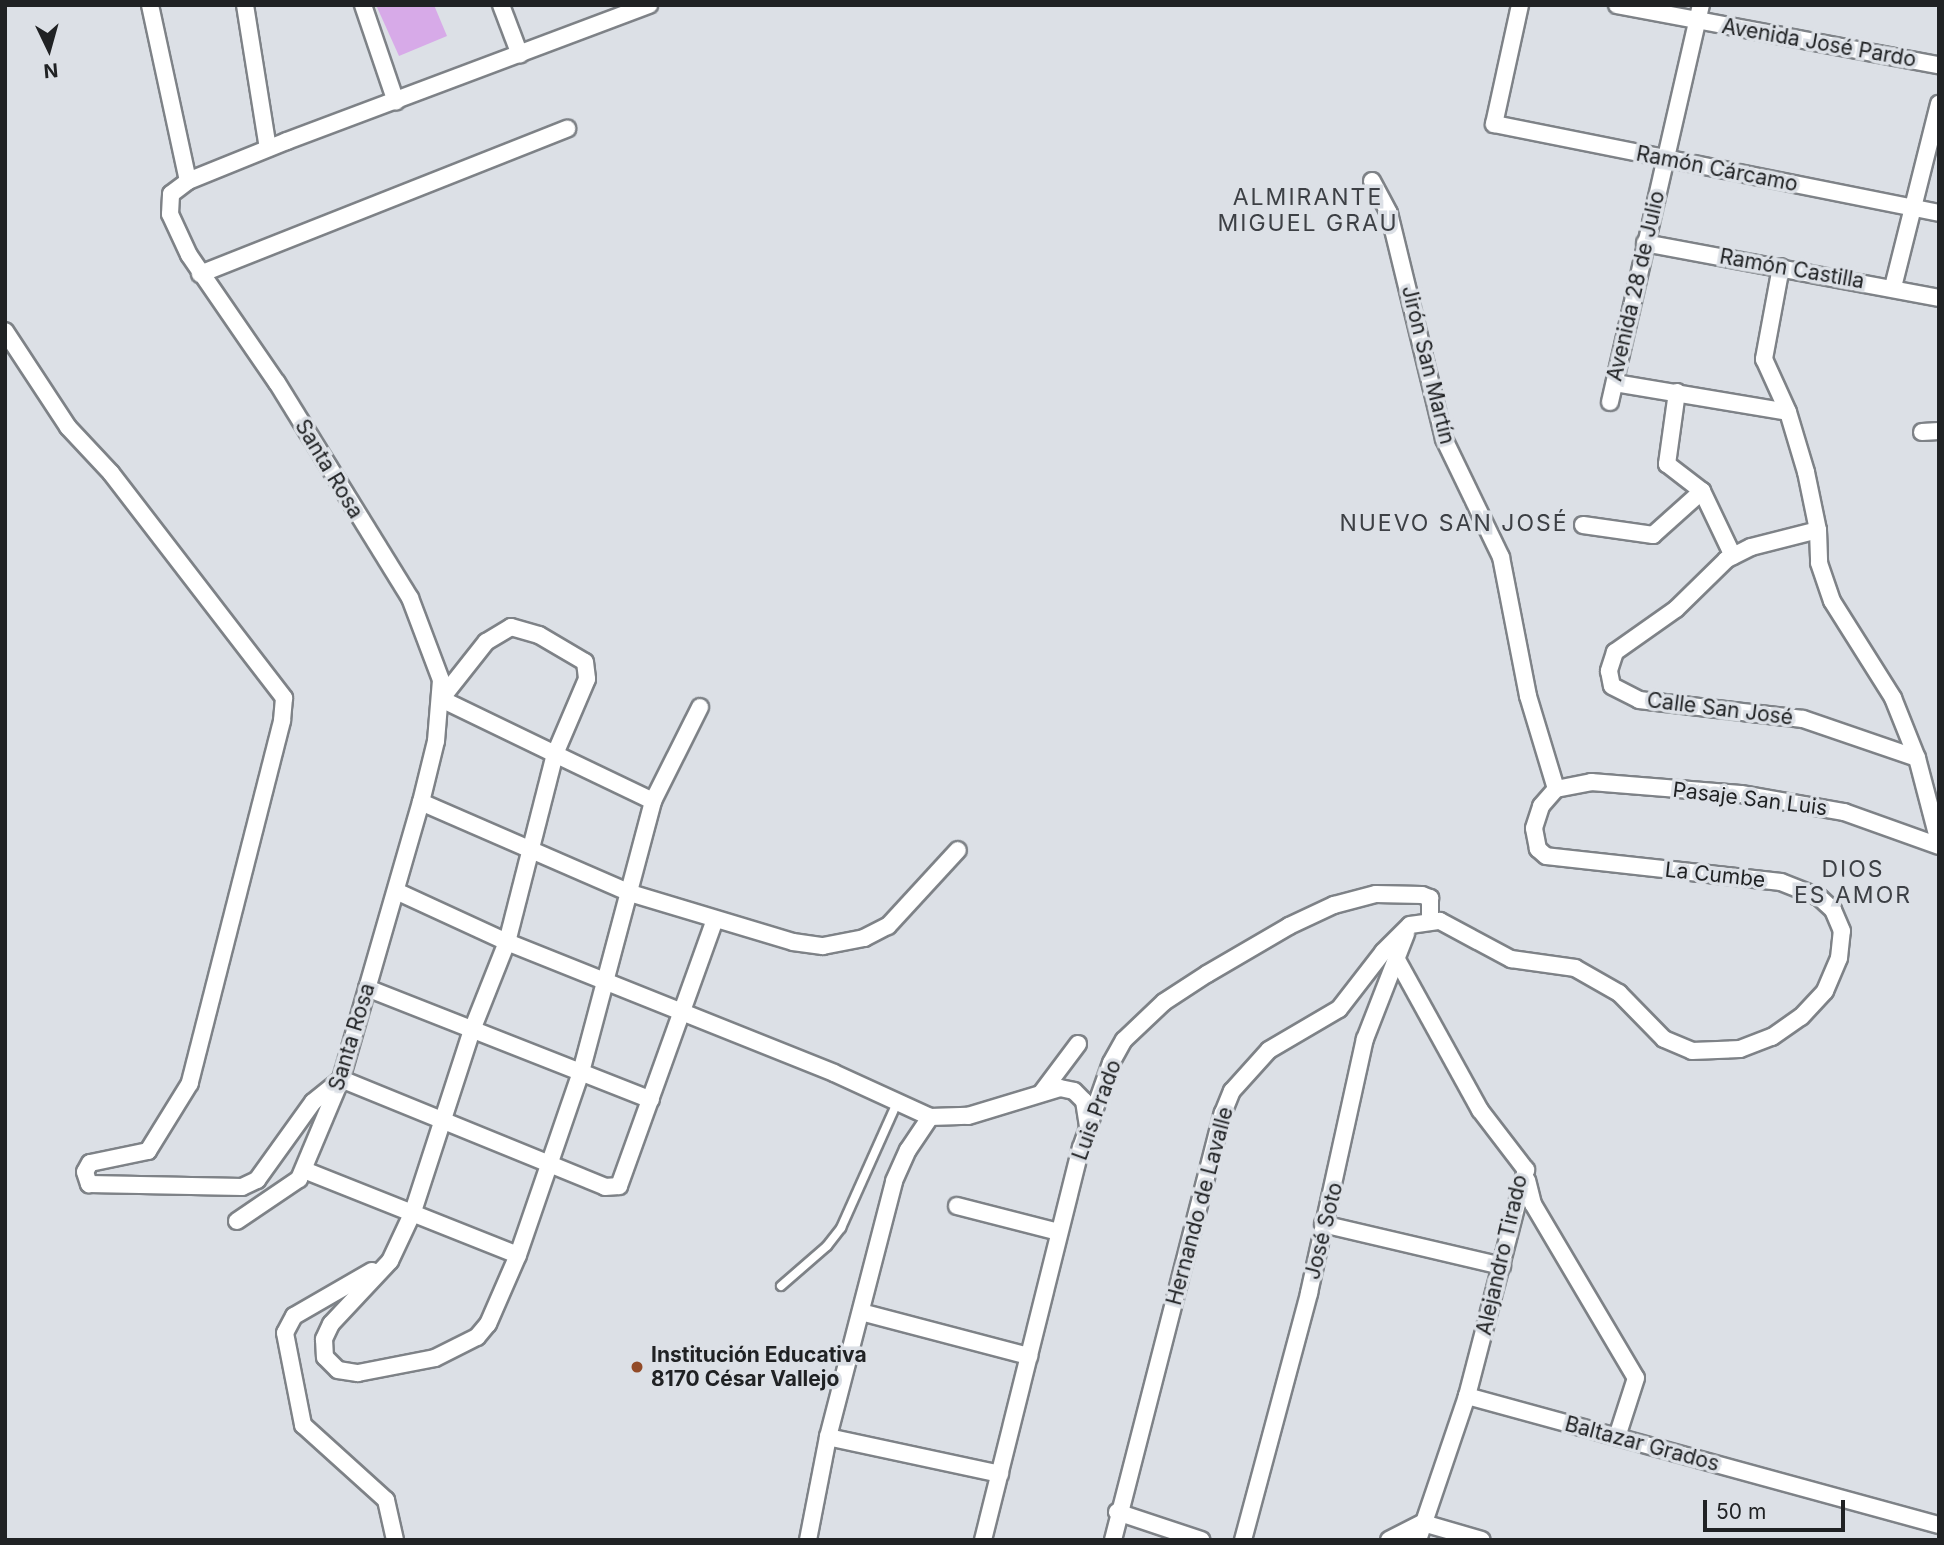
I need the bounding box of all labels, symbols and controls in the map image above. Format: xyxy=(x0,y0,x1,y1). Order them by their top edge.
north arrow xyxy=(14,14,84,84)
street label: Avenida José Pardo xyxy=(1720,14,1918,72)
text: N xyxy=(43,58,59,83)
street label: Ramón Cárcamo xyxy=(1634,141,1800,197)
district label: ALMIRANTE MIGUEL GRAU xyxy=(1219,183,1397,237)
street label: Avenida 28 de Julio xyxy=(1602,188,1670,384)
street label: Ramón Castilla xyxy=(1718,244,1866,294)
street label: Jirón San Martín xyxy=(1396,283,1460,447)
street label: Santa Rosa xyxy=(290,415,368,523)
district label: NUEVO SAN JOSÉ xyxy=(1341,509,1567,537)
street label: Calle San José xyxy=(1646,688,1794,730)
street label: Pasaje San Luis xyxy=(1671,777,1829,821)
district label: DIOS ES AMOR xyxy=(1795,855,1911,909)
street label: La Cumbe xyxy=(1664,857,1766,893)
street label: Santa Rosa xyxy=(324,980,380,1094)
street label: Luis Prado xyxy=(1067,1056,1127,1164)
street label: Hernando de Lavalle xyxy=(1161,1104,1239,1308)
street label: Alejandro Tirado xyxy=(1471,1172,1533,1338)
street label: José Soto xyxy=(1300,1180,1348,1282)
place label: Institución Educativa 8170 César Vallejo xyxy=(651,1342,867,1392)
marker: Institución Educativa 8170 César Vallejo xyxy=(629,1359,645,1375)
street label: Baltazar Grados xyxy=(1562,1411,1722,1477)
scale bar xyxy=(1706,1486,1848,1530)
text: 50 m xyxy=(1716,1499,1766,1524)

